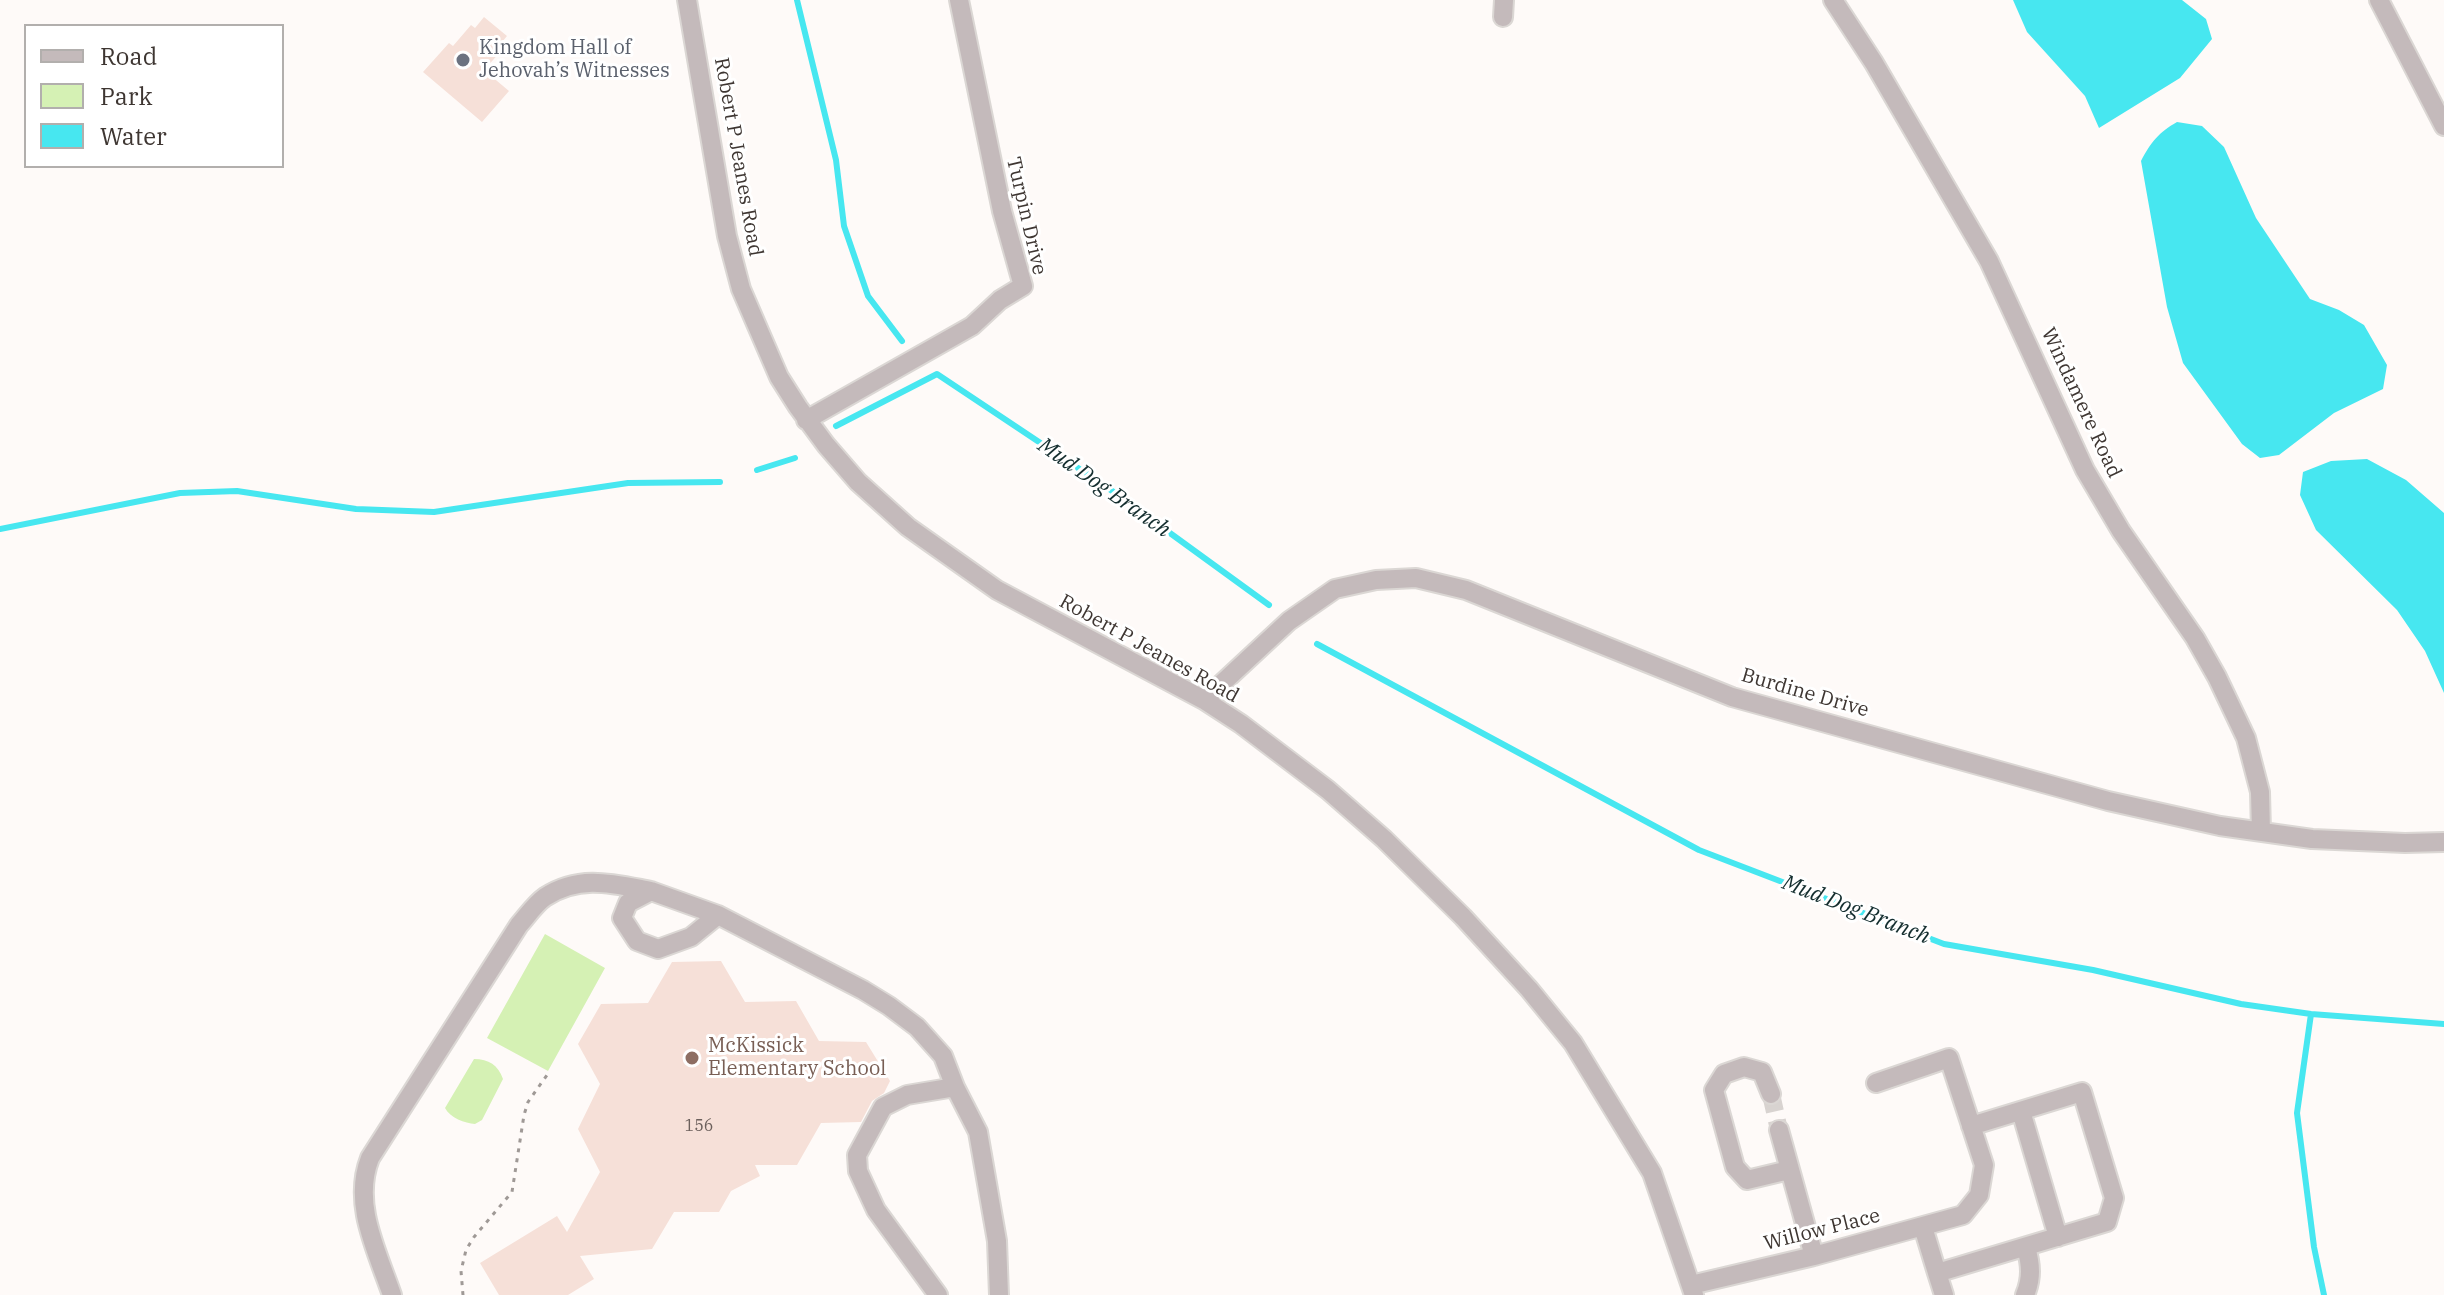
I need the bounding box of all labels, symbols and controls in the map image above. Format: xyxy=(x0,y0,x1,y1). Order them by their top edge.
legend xyxy=(24,24,284,168)
place label: Kingdom Hall of Jehovah’s Witnesses xyxy=(479,36,670,83)
text: Road xyxy=(100,40,157,72)
marker: Kingdom Hall of Jehovah’s Witnesses xyxy=(454,51,472,69)
street label: Robert P Jeanes Road xyxy=(709,56,767,258)
text: Park xyxy=(100,80,152,112)
text: Water xyxy=(100,120,167,152)
street label: Turpin Drive xyxy=(1001,155,1051,277)
street label: Windamere Road xyxy=(2036,324,2126,482)
water label: Mud Dog Branch xyxy=(1033,432,1175,544)
street label: Robert P Jeanes Road xyxy=(1055,590,1243,708)
street label: Burdine Drive xyxy=(1738,663,1872,723)
water label: Mud Dog Branch xyxy=(1778,870,1934,950)
place label: McKissick Elementary School xyxy=(708,1034,886,1081)
marker: McKissick Elementary School xyxy=(683,1049,701,1067)
house number: 156 xyxy=(685,1116,713,1136)
street label: Willow Place xyxy=(1761,1204,1883,1256)

